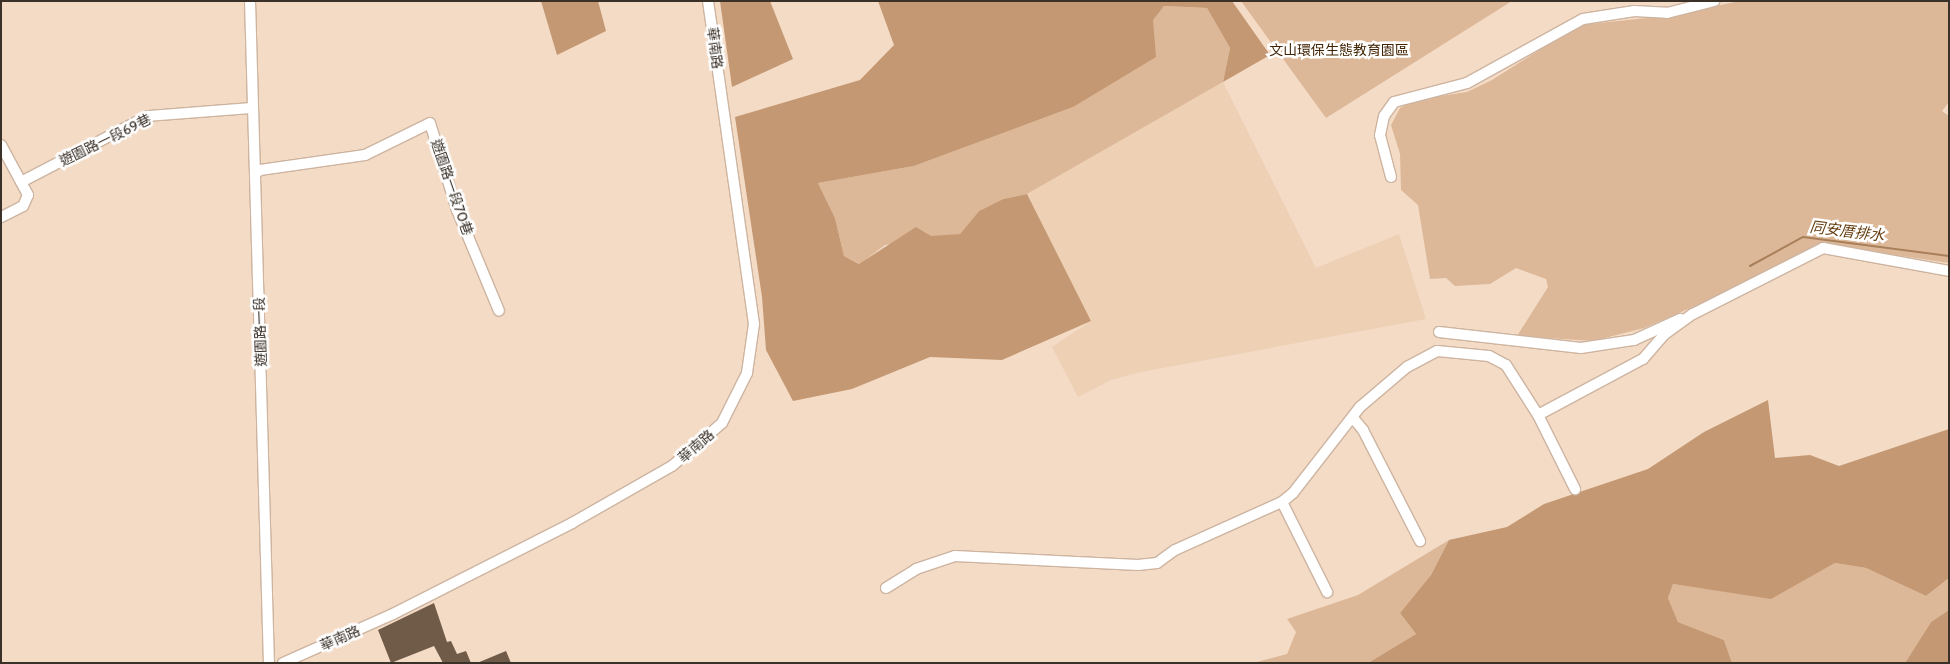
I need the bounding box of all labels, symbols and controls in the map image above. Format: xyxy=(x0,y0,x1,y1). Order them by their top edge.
street label: 華南路 xyxy=(704,26,726,70)
park label: 文山環保生態教育園區 xyxy=(1269,42,1409,58)
street label: 遊園路一段69巷 xyxy=(56,111,154,169)
street label: 遊園路一段70巷 xyxy=(428,137,476,237)
water label: 同安厝排水 xyxy=(1809,218,1885,246)
street label: 遊園路一段 xyxy=(250,297,270,367)
street label: 華南路 xyxy=(675,426,717,466)
street label: 華南路 xyxy=(317,622,363,654)

